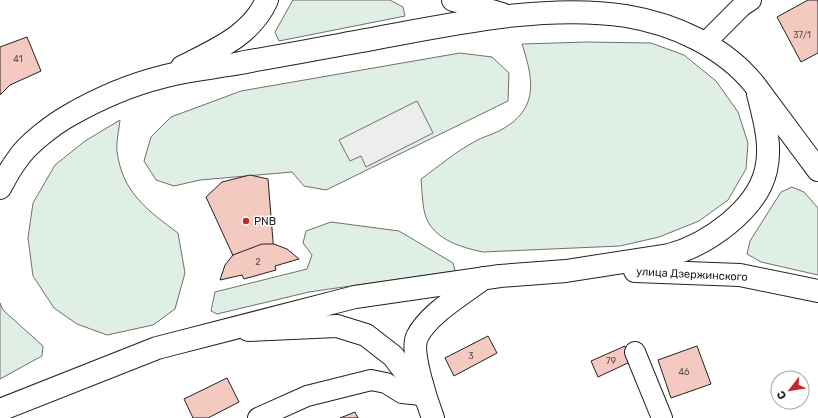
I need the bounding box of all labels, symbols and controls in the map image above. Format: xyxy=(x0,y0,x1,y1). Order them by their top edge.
house number: 37/1 xyxy=(793,30,811,40)
house number: 41 xyxy=(13,54,23,64)
place label: PNB xyxy=(254,215,276,228)
marker: PNB xyxy=(241,216,251,226)
house number: 2 xyxy=(255,257,261,267)
street label: улица Дзержинского xyxy=(636,265,748,284)
house number: 3 xyxy=(468,351,474,361)
house number: 79 xyxy=(606,356,616,366)
house number: 46 xyxy=(678,367,690,377)
north arrow xyxy=(770,370,810,410)
text: С xyxy=(774,388,789,402)

